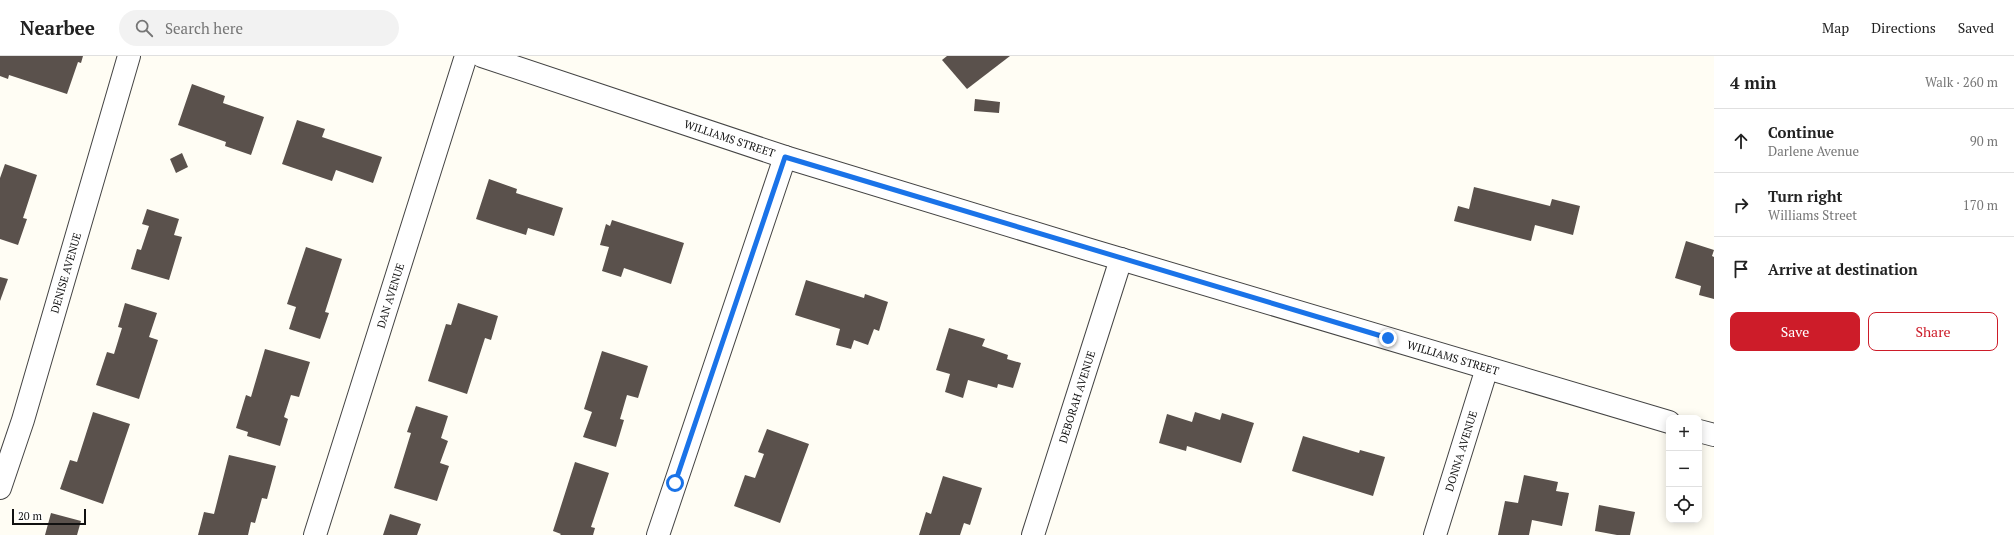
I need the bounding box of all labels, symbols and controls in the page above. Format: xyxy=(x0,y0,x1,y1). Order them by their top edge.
search box xyxy=(119,10,399,46)
text: Nearbee xyxy=(20,15,95,40)
icon: search xyxy=(133,17,155,39)
text: Search here xyxy=(165,18,243,38)
text: Map xyxy=(1822,18,1849,37)
text: Directions xyxy=(1871,18,1936,37)
text: Saved xyxy=(1958,18,1994,37)
text: 4 min xyxy=(1730,71,1777,94)
text: Walk · 260 m xyxy=(1925,73,1998,91)
street label: WILLIAMS STREET xyxy=(682,117,777,160)
text: Continue xyxy=(1768,122,1834,142)
icon: ahead xyxy=(1730,130,1752,152)
text: 90 m xyxy=(1970,132,1998,150)
text: Darlene Avenue xyxy=(1768,142,1859,160)
text: Turn right xyxy=(1768,186,1843,206)
icon: right xyxy=(1730,194,1752,216)
text: 170 m xyxy=(1963,196,1998,214)
text: Williams Street xyxy=(1768,206,1857,224)
street label: DENISE AVENUE xyxy=(47,231,84,315)
icon: arrive xyxy=(1730,258,1752,280)
text: Arrive at destination xyxy=(1768,259,1918,279)
street label: DAN AVENUE xyxy=(374,261,407,330)
button: Save xyxy=(1730,312,1860,351)
button: Share xyxy=(1868,312,1998,351)
route end xyxy=(1379,329,1397,347)
street label: WILLIAMS STREET xyxy=(1405,338,1501,378)
street label: DEBORAH AVENUE xyxy=(1056,349,1098,445)
street label: DONNA AVENUE xyxy=(1442,409,1480,493)
map controls xyxy=(1666,415,1702,523)
button: + xyxy=(1666,415,1702,451)
button: − xyxy=(1666,451,1702,487)
route start xyxy=(666,474,684,492)
button: locate xyxy=(1666,487,1702,523)
scale bar xyxy=(12,507,86,526)
text: 20 m xyxy=(18,509,42,523)

